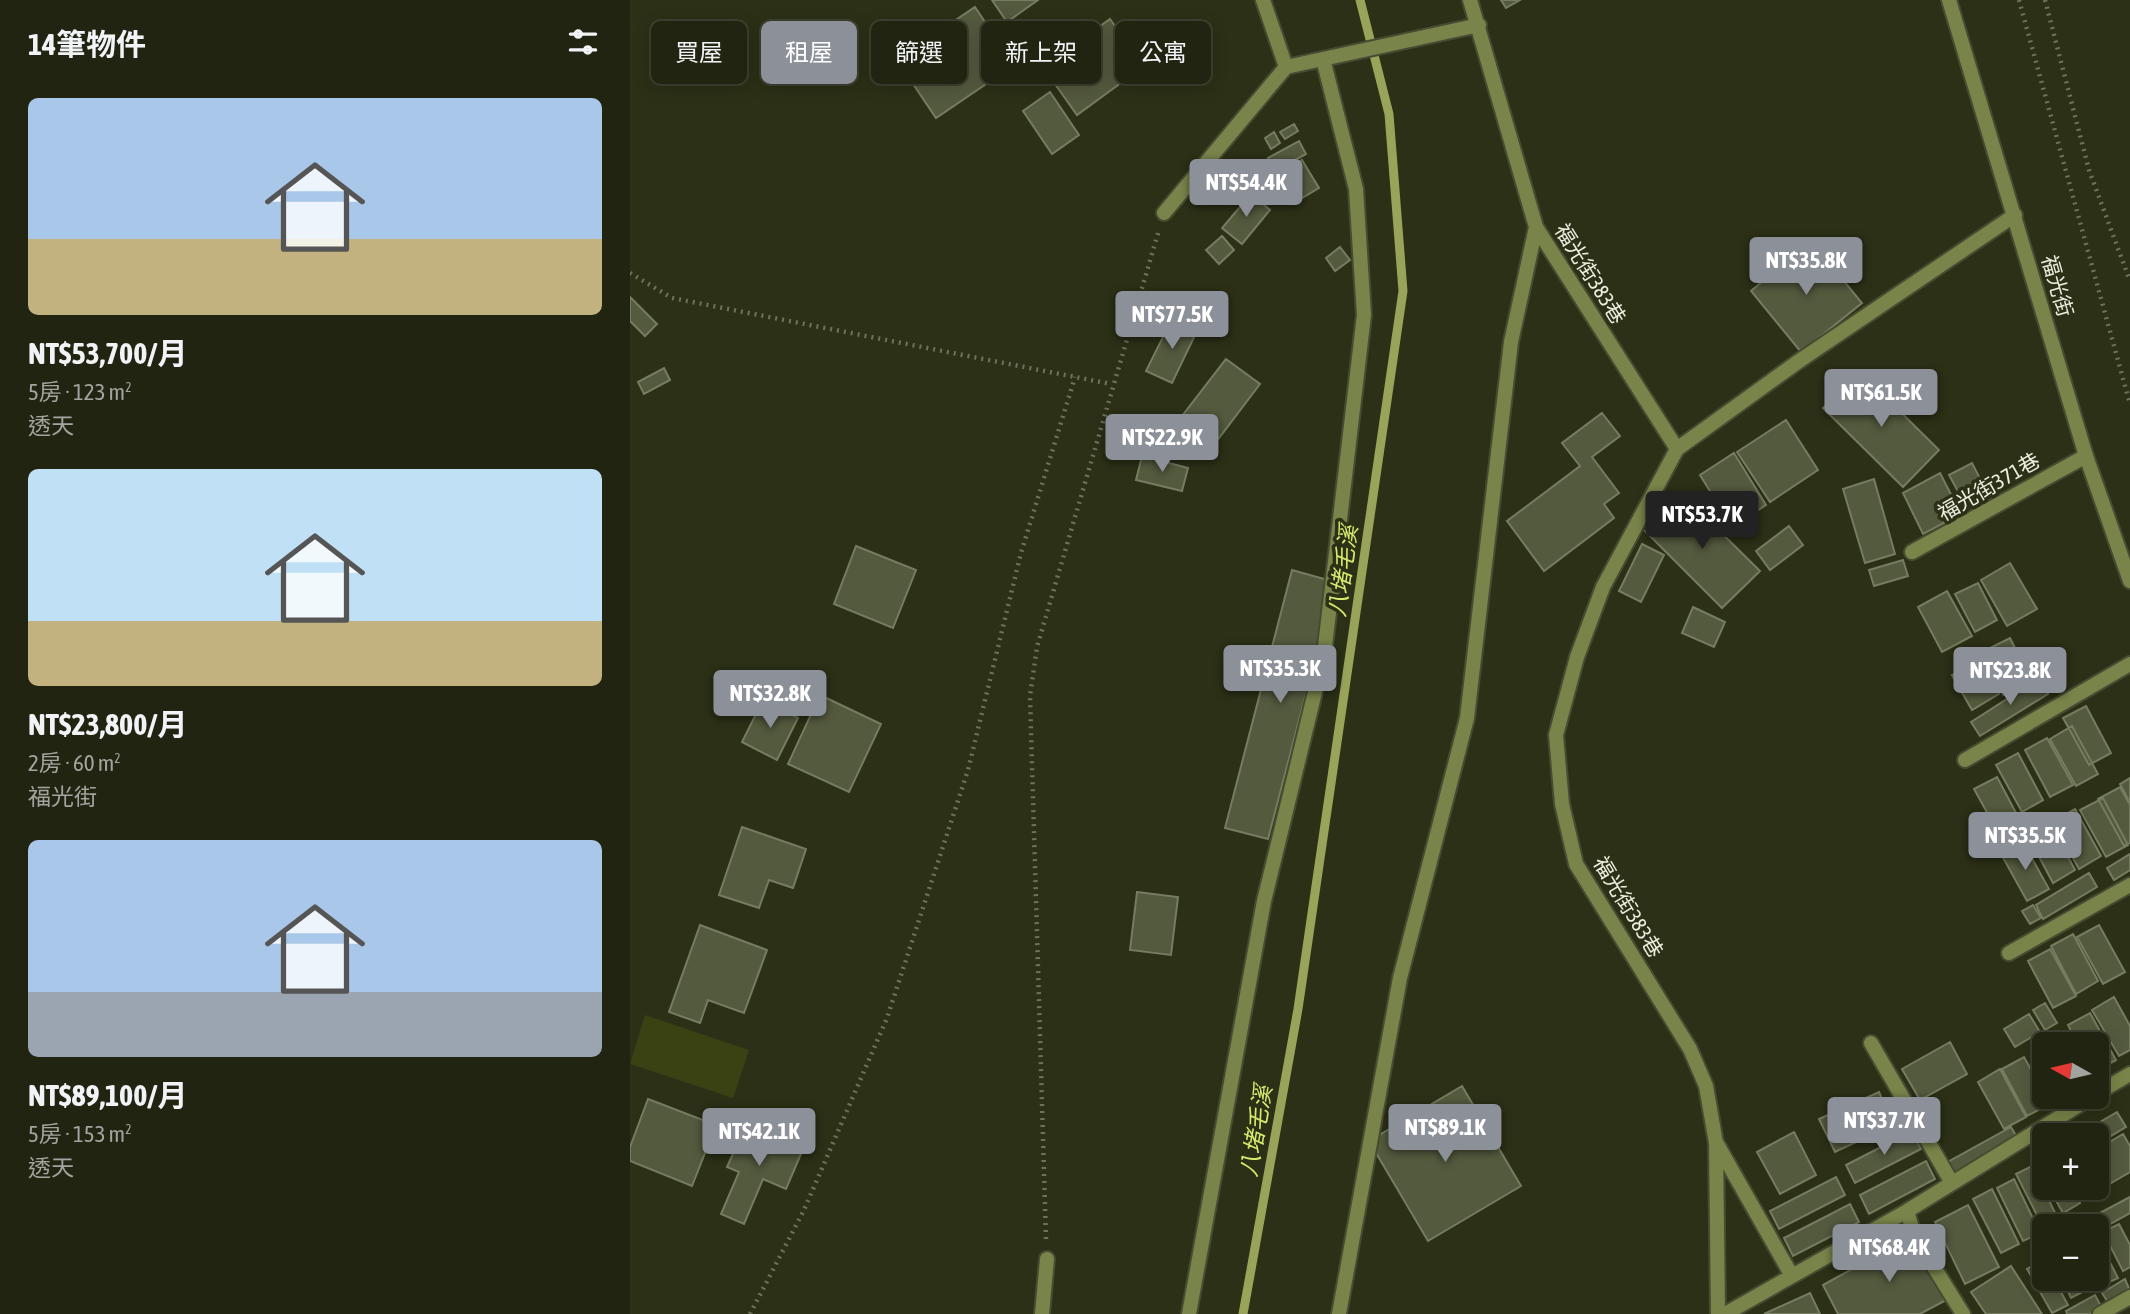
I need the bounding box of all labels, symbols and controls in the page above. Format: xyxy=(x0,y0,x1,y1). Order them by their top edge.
chip: 買屋 xyxy=(651,21,747,84)
chip: 租屋 xyxy=(761,21,857,84)
chip: 篩選 xyxy=(871,21,967,84)
chip: 新上架 xyxy=(981,21,1101,84)
chip: 公寓 xyxy=(1115,21,1211,84)
icon: filters xyxy=(564,23,602,61)
text: 14筆物件 xyxy=(28,27,146,61)
icon: home xyxy=(252,144,378,270)
pin: NT$54.4K xyxy=(1174,160,1318,219)
text: NT$54.4K xyxy=(1205,169,1287,195)
street label: 福光街383巷 xyxy=(1551,219,1631,328)
pin: NT$35.8K xyxy=(1734,238,1878,297)
text: NT$35.8K xyxy=(1765,247,1847,273)
street label: 福光街 xyxy=(2038,252,2078,319)
pin: NT$77.5K xyxy=(1100,292,1244,351)
text: NT$77.5K xyxy=(1131,301,1213,327)
text: NT$53,700/月 xyxy=(28,336,187,370)
pin: NT$61.5K xyxy=(1809,370,1953,429)
text: 5房 · 123 m² xyxy=(28,379,132,405)
text: NT$61.5K xyxy=(1840,379,1922,405)
text: 透天 xyxy=(28,413,74,439)
pin: NT$22.9K xyxy=(1090,414,1234,474)
text: NT$22.9K xyxy=(1121,424,1203,450)
street label: 福光街371巷 xyxy=(1933,447,2044,525)
pin: NT$53.7K xyxy=(1630,491,1774,551)
text: NT$53.7K xyxy=(1661,501,1743,527)
icon: home xyxy=(252,515,378,641)
water label: 八堵毛溪 xyxy=(1324,521,1363,618)
pin: NT$35.3K xyxy=(1208,646,1352,705)
pin: NT$23.8K xyxy=(1938,648,2082,707)
text: NT$35.3K xyxy=(1239,655,1321,681)
text: NT$23.8K xyxy=(1969,657,2051,683)
pin: NT$32.8K xyxy=(698,670,842,730)
text: NT$32.8K xyxy=(729,680,811,706)
text: NT$23,800/月 xyxy=(28,707,187,741)
text: 2房 · 60 m² xyxy=(28,750,121,776)
text: 福光街 xyxy=(28,784,97,810)
pin: NT$35.5K xyxy=(1953,812,2097,872)
text: NT$35.5K xyxy=(1984,822,2066,848)
street label: 福光街383巷 xyxy=(1589,852,1668,961)
icon: home xyxy=(252,886,378,1012)
north arrow xyxy=(2032,1032,2109,1110)
map controls xyxy=(2032,1032,2109,1291)
text: NT$89,100/月 xyxy=(28,1078,187,1112)
water label: 八堵毛溪 xyxy=(1235,1080,1277,1179)
pin: NT$37.7K xyxy=(1812,1098,1956,1157)
pin: NT$89.1K xyxy=(1373,1104,1517,1164)
text: NT$37.7K xyxy=(1843,1107,1925,1133)
pin: NT$42.1K xyxy=(687,1108,831,1168)
text: NT$89.1K xyxy=(1404,1114,1486,1140)
text: NT$42.1K xyxy=(718,1118,800,1144)
text: 5房 · 153 m² xyxy=(28,1121,132,1147)
button: + xyxy=(2032,1123,2109,1200)
text: 透天 xyxy=(28,1155,74,1181)
button: − xyxy=(2032,1214,2109,1291)
pin: NT$68.4K xyxy=(1817,1224,1961,1284)
text: NT$68.4K xyxy=(1848,1234,1930,1260)

